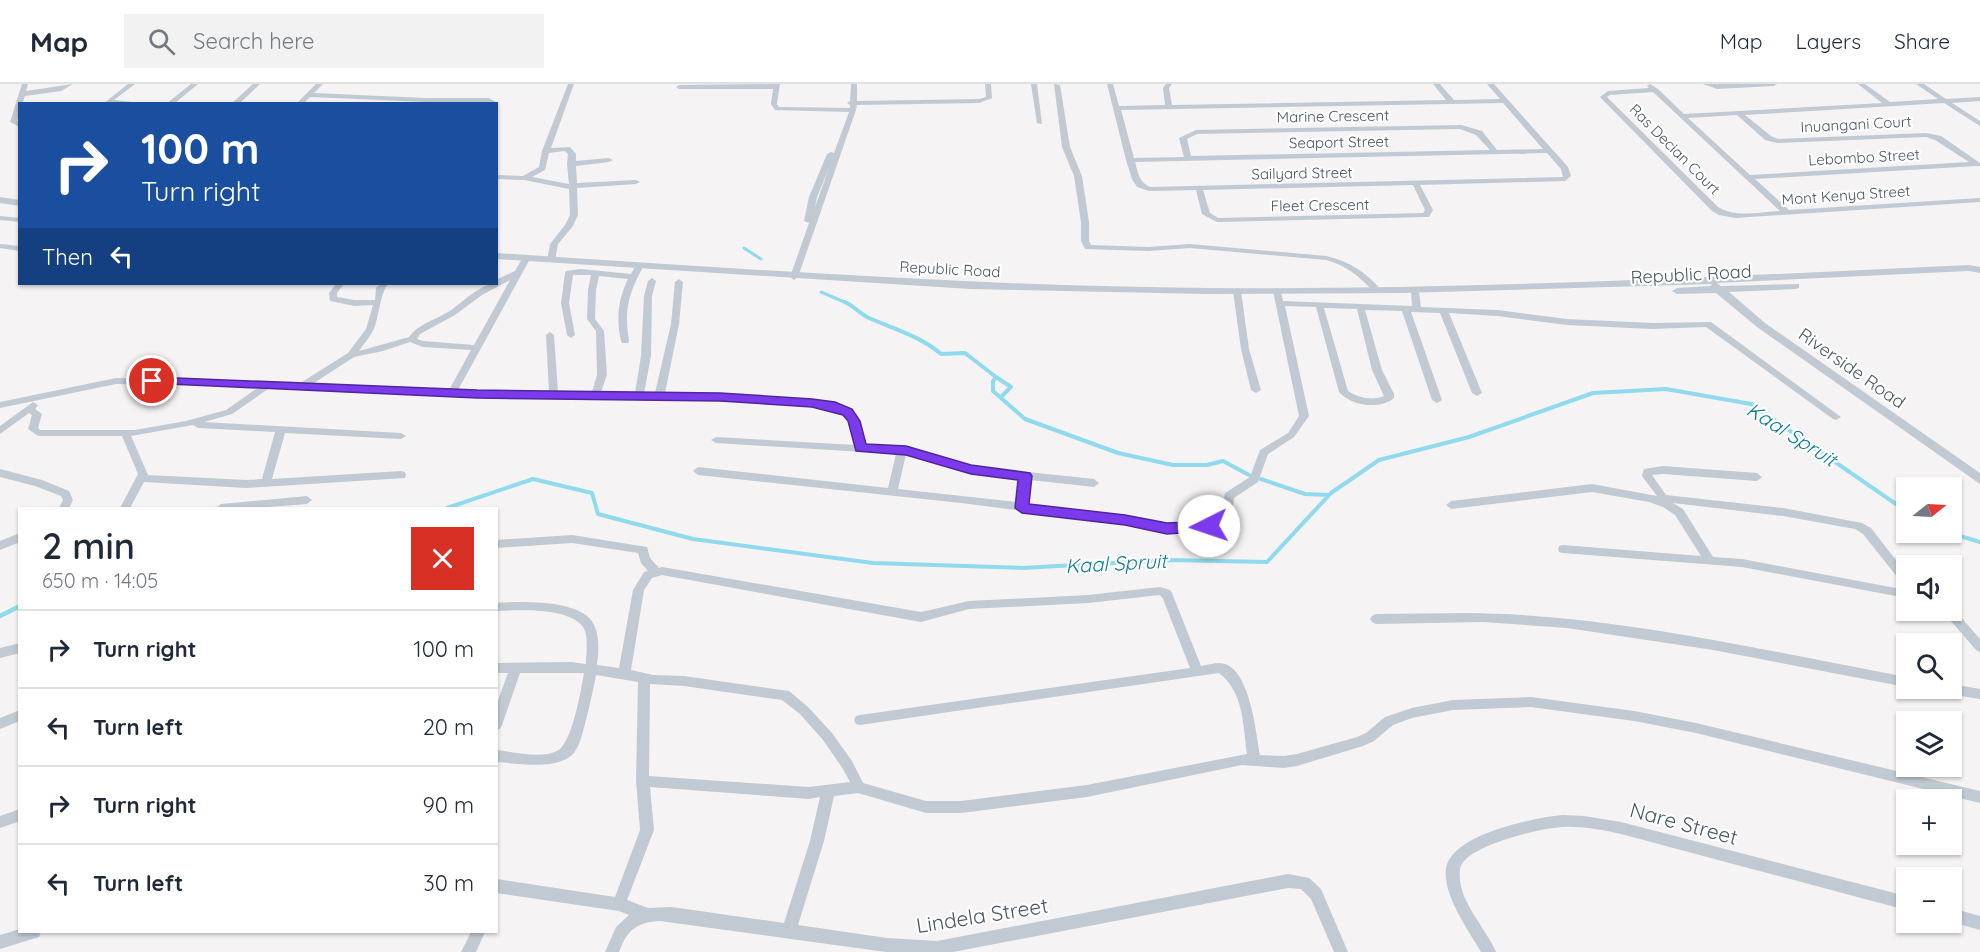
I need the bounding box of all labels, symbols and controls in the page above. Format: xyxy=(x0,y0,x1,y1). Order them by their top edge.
search box xyxy=(124,14,544,68)
text: Map xyxy=(30,24,88,59)
icon: search xyxy=(145,25,178,58)
text: Search here xyxy=(193,27,315,55)
text: Map xyxy=(1720,28,1763,54)
text: Layers xyxy=(1796,28,1861,54)
text: Share xyxy=(1894,28,1950,54)
street label: Ras Decian Court xyxy=(1626,100,1724,198)
street label: Marine Crescent xyxy=(1277,106,1389,126)
street label: Inuangani Court xyxy=(1800,112,1912,136)
text: 100 m xyxy=(141,122,259,175)
icon: right xyxy=(42,126,120,204)
street label: Seaport Street xyxy=(1289,132,1389,152)
street label: Lebombo Street xyxy=(1808,145,1920,169)
street label: Sailyard Street xyxy=(1251,163,1353,183)
text: Turn right xyxy=(141,174,260,208)
street label: Mont Kenya Street xyxy=(1781,181,1911,209)
street label: Fleet Crescent xyxy=(1271,195,1369,215)
icon: left xyxy=(105,240,138,273)
text: Then xyxy=(42,243,93,271)
street label: Republic Road xyxy=(899,257,1001,281)
street label: Republic Road xyxy=(1630,259,1752,289)
street label: Riverside Road xyxy=(1794,323,1910,413)
pin xyxy=(126,355,177,406)
icon: arrive xyxy=(135,364,168,397)
water label: Kaal Spruit xyxy=(1742,397,1844,473)
north arrow xyxy=(1896,477,1962,543)
map controls xyxy=(1896,477,1962,933)
position arrow xyxy=(1177,494,1241,558)
text: 2 min xyxy=(42,523,135,568)
button: close xyxy=(411,527,474,590)
water label: Kaal Spruit xyxy=(1065,548,1170,578)
button: sound xyxy=(1896,555,1962,621)
text: 650 m · 14:05 xyxy=(42,568,158,593)
icon: right xyxy=(42,633,75,666)
button: search xyxy=(1896,633,1962,699)
text: Turn right xyxy=(93,635,197,663)
text: 100 m xyxy=(414,635,474,663)
icon: left xyxy=(42,711,75,744)
button: layers xyxy=(1896,711,1962,777)
text: Turn left xyxy=(93,713,183,741)
text: 20 m xyxy=(423,713,474,741)
icon: right xyxy=(42,789,75,822)
button: + xyxy=(1896,789,1962,855)
text: Turn right xyxy=(93,791,197,819)
text: 90 m xyxy=(423,791,474,819)
street label: Nare Street xyxy=(1627,796,1741,850)
icon: left xyxy=(42,867,75,900)
button: − xyxy=(1896,867,1962,933)
text: Turn left xyxy=(93,869,183,897)
text: 30 m xyxy=(423,869,474,897)
street label: Lindela Street xyxy=(914,892,1050,938)

